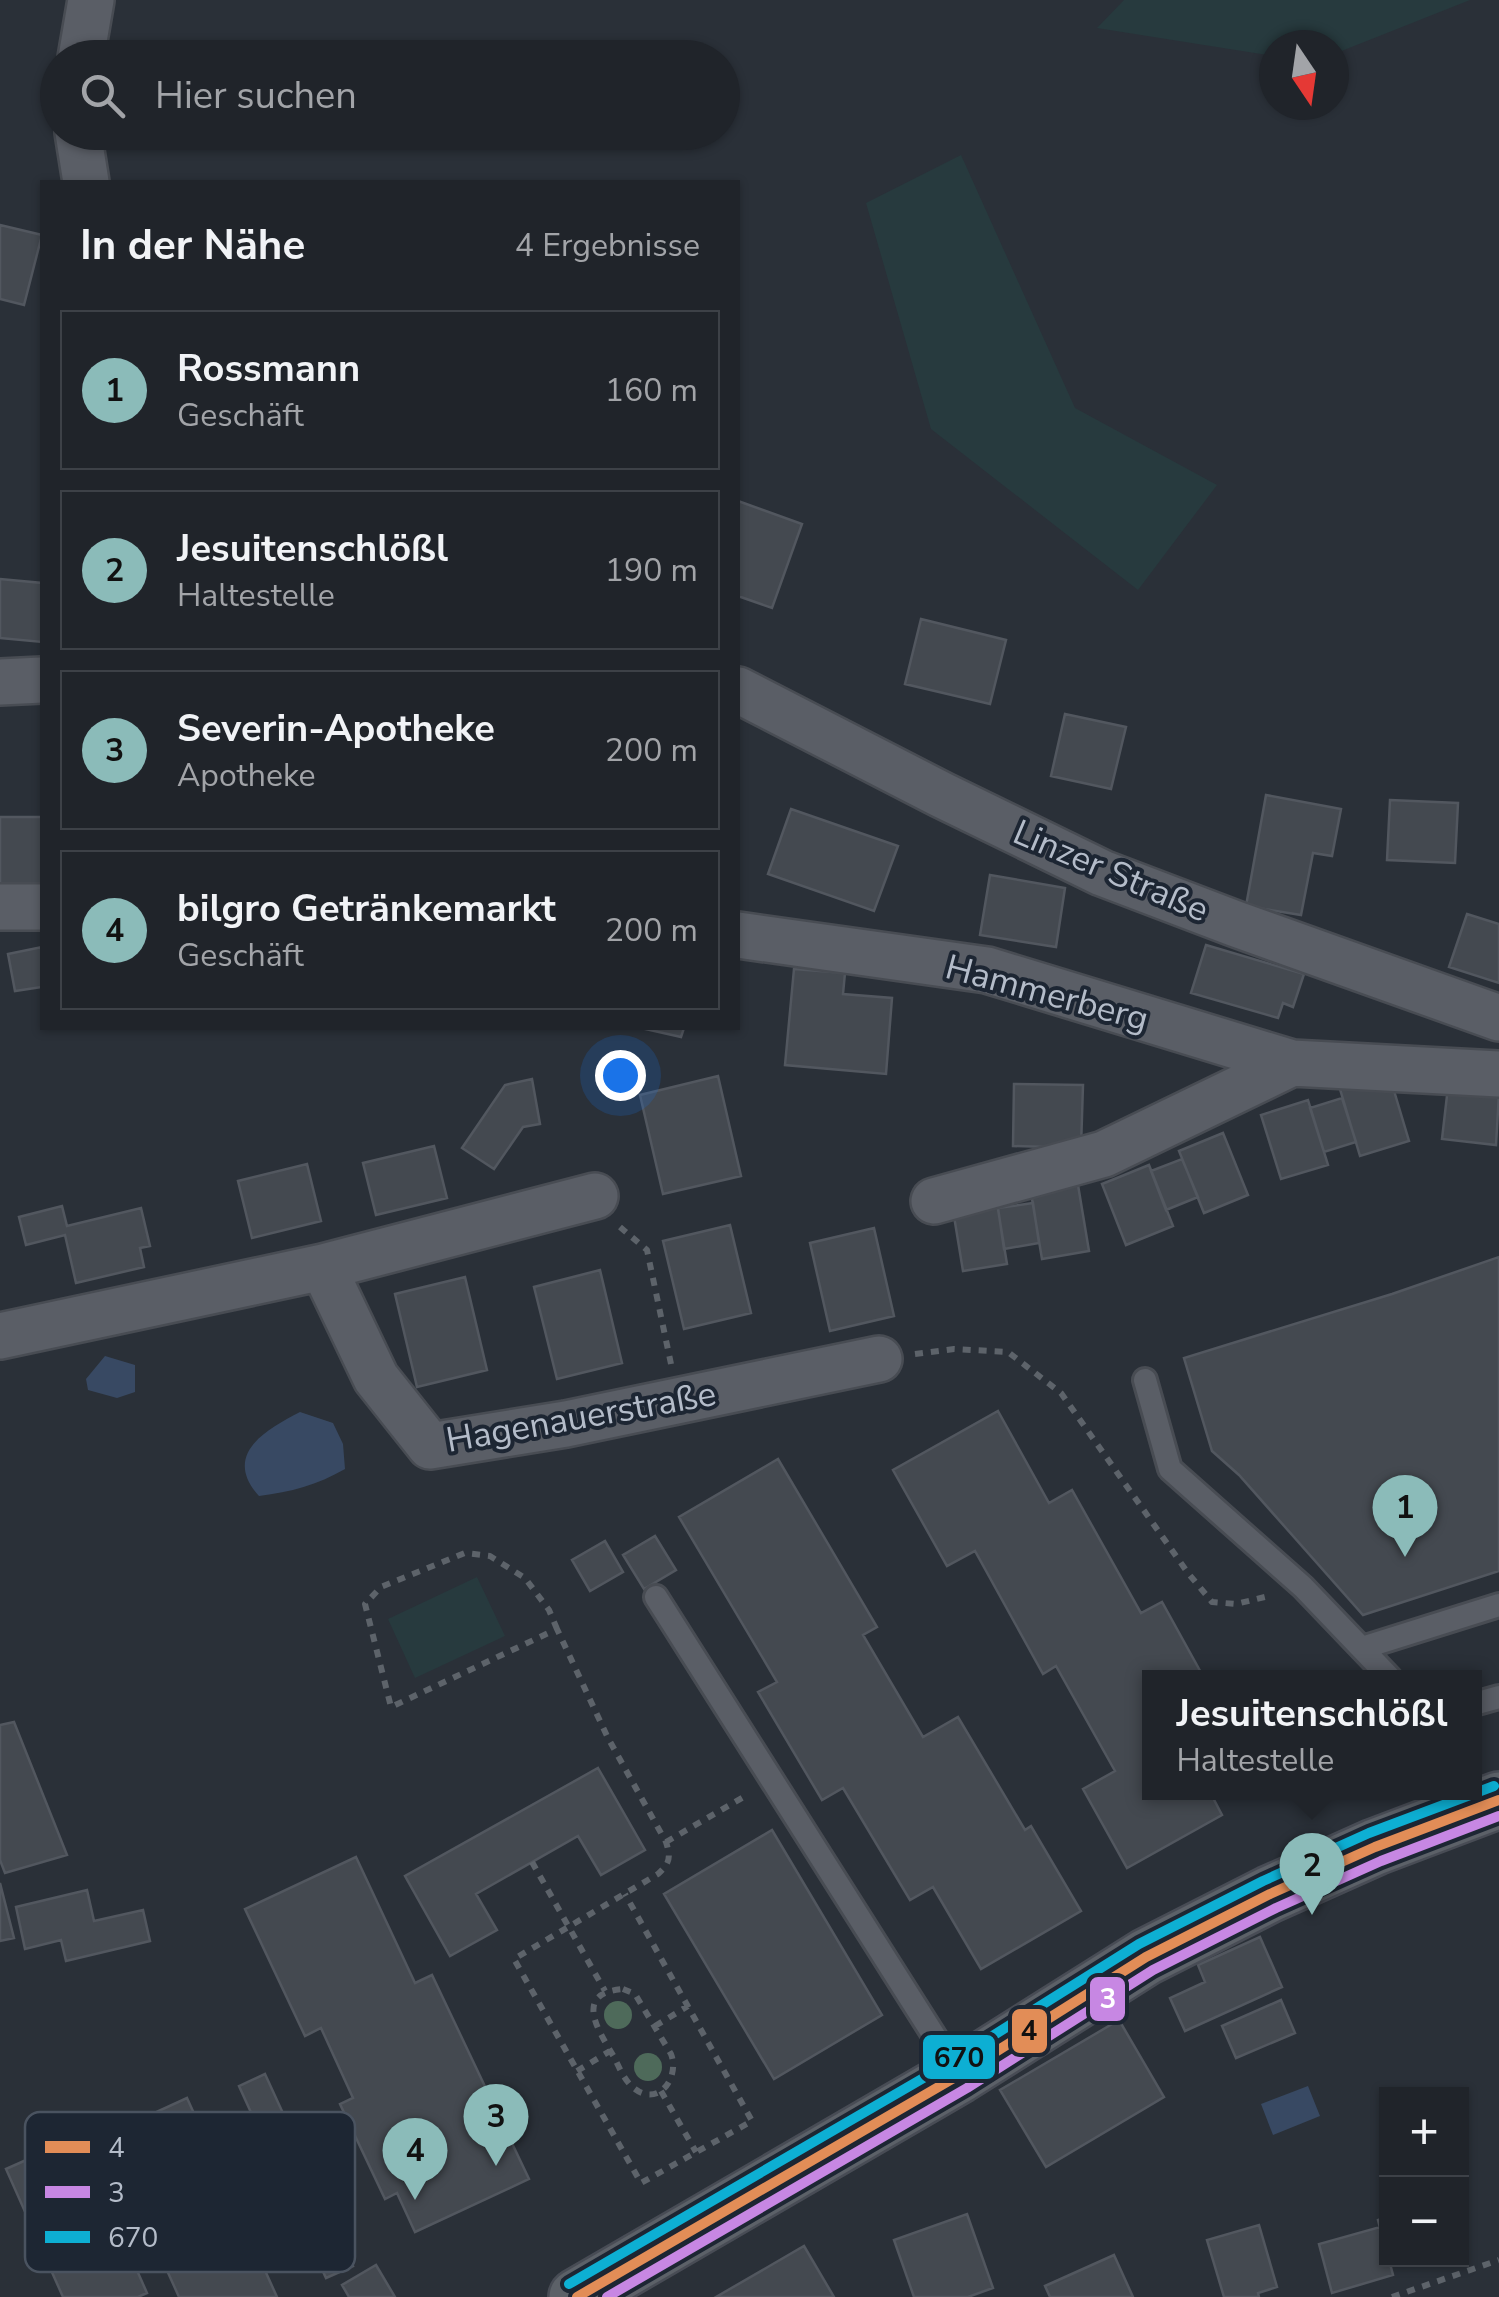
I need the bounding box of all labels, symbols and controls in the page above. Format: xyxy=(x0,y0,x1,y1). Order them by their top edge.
north arrow xyxy=(1259,30,1349,120)
search box xyxy=(40,40,740,150)
icon: search xyxy=(75,68,130,123)
text: Hier suchen xyxy=(155,70,357,121)
text: In der Nähe xyxy=(80,217,305,274)
text: 4 Ergebnisse xyxy=(515,224,700,267)
text: Rossmann xyxy=(177,343,360,394)
text: 1 xyxy=(105,369,124,412)
text: 160 m xyxy=(605,369,698,412)
text: Geschäft xyxy=(177,394,304,437)
text: Jesuitenschlößl xyxy=(177,523,448,574)
text: 2 xyxy=(105,549,124,592)
text: 190 m xyxy=(605,549,698,592)
text: Haltestelle xyxy=(177,574,335,617)
text: Severin-Apotheke xyxy=(177,703,495,754)
text: 3 xyxy=(105,729,124,772)
text: 200 m xyxy=(605,729,698,772)
text: Apotheke xyxy=(177,754,316,797)
street label: Linzer Straße xyxy=(1006,809,1216,933)
text: bilgro Getränkemarkt xyxy=(177,883,556,934)
text: 4 xyxy=(105,909,124,952)
text: 200 m xyxy=(605,909,698,952)
text: Geschäft xyxy=(177,934,304,977)
street label: Hammerberg xyxy=(940,943,1154,1043)
your location xyxy=(595,1050,646,1101)
street label: Hagenauerstraße xyxy=(442,1370,720,1464)
pin: 1 xyxy=(1372,1474,1438,1557)
popup xyxy=(1142,1670,1482,1800)
text: Jesuitenschlößl xyxy=(1176,1688,1448,1739)
text: Haltestelle xyxy=(1176,1739,1334,1782)
pin: 2 xyxy=(1280,1832,1344,1915)
line badge: 3 xyxy=(1088,1975,1127,2023)
text: 3 xyxy=(1100,1980,1116,2018)
line badge: 4 xyxy=(1010,2007,1049,2055)
text: 4 xyxy=(1021,2012,1038,2050)
line badge: 670 xyxy=(921,2033,997,2081)
text: 670 xyxy=(934,2039,984,2077)
pin: 3 xyxy=(464,2084,528,2166)
map controls xyxy=(1379,2087,1469,2267)
button: + xyxy=(1379,2087,1469,2177)
legend xyxy=(25,2112,355,2272)
pin: 4 xyxy=(382,2118,448,2200)
text: 4 xyxy=(108,2129,125,2167)
text: 3 xyxy=(108,2174,125,2212)
button: − xyxy=(1379,2177,1469,2267)
text: 670 xyxy=(108,2219,158,2257)

